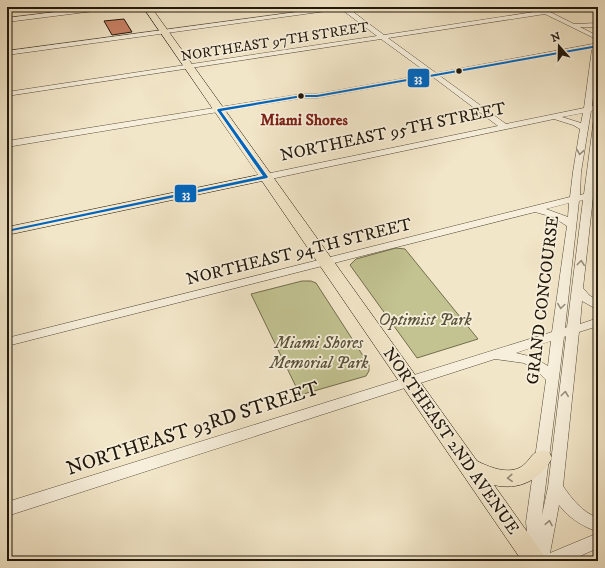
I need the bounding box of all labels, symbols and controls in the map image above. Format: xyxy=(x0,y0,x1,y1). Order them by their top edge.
street label: NORTHEAST 97TH STREET xyxy=(180,18,371,66)
north arrow xyxy=(539,26,579,66)
text: N xyxy=(549,29,563,46)
unlabelled marker xyxy=(454,66,464,76)
line badge: 33 xyxy=(407,68,430,88)
text: 33 xyxy=(414,72,422,86)
unlabelled marker xyxy=(296,91,306,101)
street label: NORTHEAST 95TH STREET xyxy=(278,97,508,167)
district label: Miami Shores xyxy=(260,110,348,130)
one-way arrow xyxy=(576,149,585,155)
line badge: 33 xyxy=(174,184,197,203)
text: 33 xyxy=(182,188,190,202)
street label: NORTHEAST 94TH STREET xyxy=(184,213,414,291)
street label: GRAND CONCOURSE xyxy=(522,214,564,386)
one-way arrow xyxy=(576,260,585,266)
one-way arrow xyxy=(557,303,566,309)
park label: Optimist Park xyxy=(379,309,472,331)
park label: Miami Shores Memorial Park xyxy=(269,332,369,374)
street label: NORTHEAST 2ND AVENUE xyxy=(378,343,524,539)
street label: NORTHEAST 93RD STREET xyxy=(63,376,323,482)
one-way arrow xyxy=(561,391,570,397)
one-way arrow xyxy=(507,473,513,482)
one-way arrow xyxy=(544,520,553,526)

